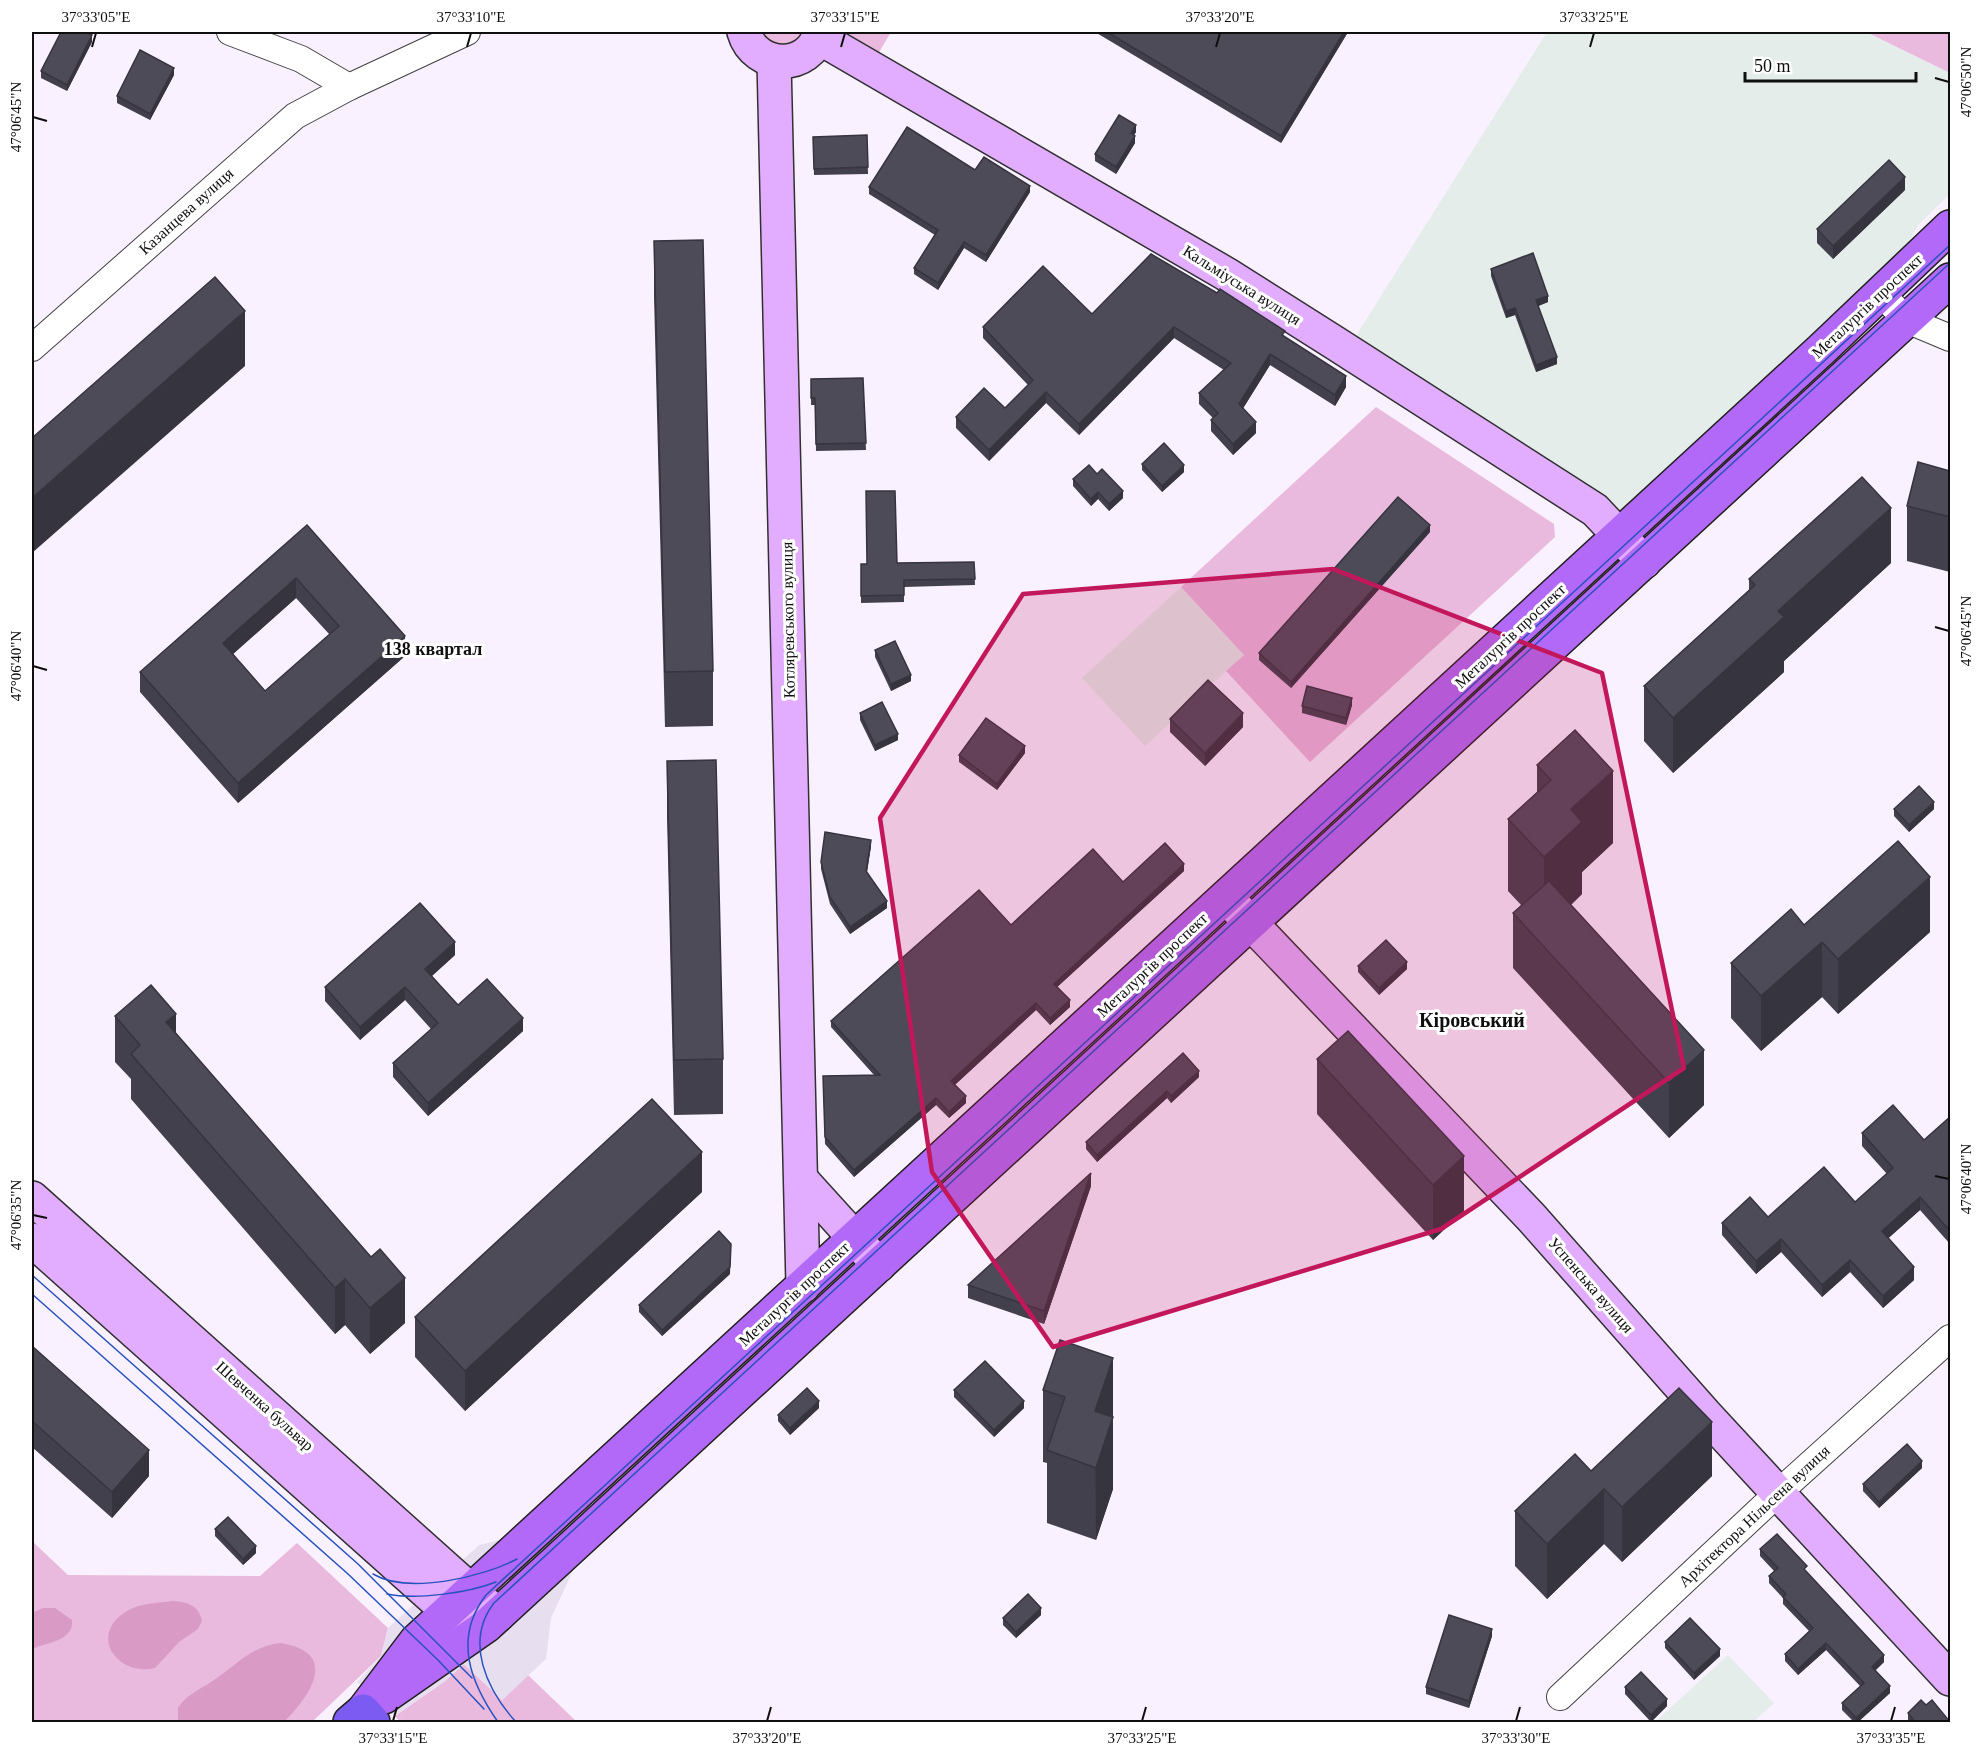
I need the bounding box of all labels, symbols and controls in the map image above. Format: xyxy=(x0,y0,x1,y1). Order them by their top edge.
text: 37°33'05"E xyxy=(62,9,131,25)
text: 37°33'10"E xyxy=(437,9,506,25)
text: 37°33'15"E xyxy=(811,9,880,25)
text: 37°33'20"E xyxy=(1186,9,1255,25)
text: 37°33'25"E xyxy=(1560,9,1629,25)
scale bar xyxy=(1745,45,1916,83)
text: 47°06'50"N xyxy=(1958,47,1974,117)
text: 50 m xyxy=(1754,56,1791,76)
text: 47°06'45"N xyxy=(8,82,24,152)
street label: Казанцева вулиця xyxy=(136,164,238,258)
street label: Кальміуська вулиця xyxy=(1180,242,1304,329)
street label: Металургів проспект xyxy=(1808,251,1926,362)
street label: Котляревського вулиця xyxy=(778,541,799,698)
street label: Металургів проспект xyxy=(1451,581,1569,692)
text: 47°06'45"N xyxy=(1958,596,1974,666)
text: 47°06'40"N xyxy=(8,631,24,701)
district label: 138 квартал xyxy=(384,639,482,659)
street label: Металургів проспект xyxy=(1093,910,1211,1021)
district label: Кіровський xyxy=(1419,1009,1525,1032)
text: 47°06'40"N xyxy=(1958,1144,1974,1214)
text: 47°06'35"N xyxy=(8,1180,24,1250)
street label: Успенська вулиця xyxy=(1544,1234,1637,1337)
street label: Металургів проспект xyxy=(735,1239,853,1350)
street label: Шевченка бульвар xyxy=(212,1358,317,1455)
street label: Архітектора Нільсена вулиця xyxy=(1675,1441,1834,1591)
text: 37°33'15"E xyxy=(359,1730,428,1746)
text: 37°33'20"E xyxy=(733,1730,802,1746)
text: 37°33'25"E xyxy=(1108,1730,1177,1746)
text: 37°33'30"E xyxy=(1482,1730,1551,1746)
text: 37°33'35"E xyxy=(1857,1730,1926,1746)

